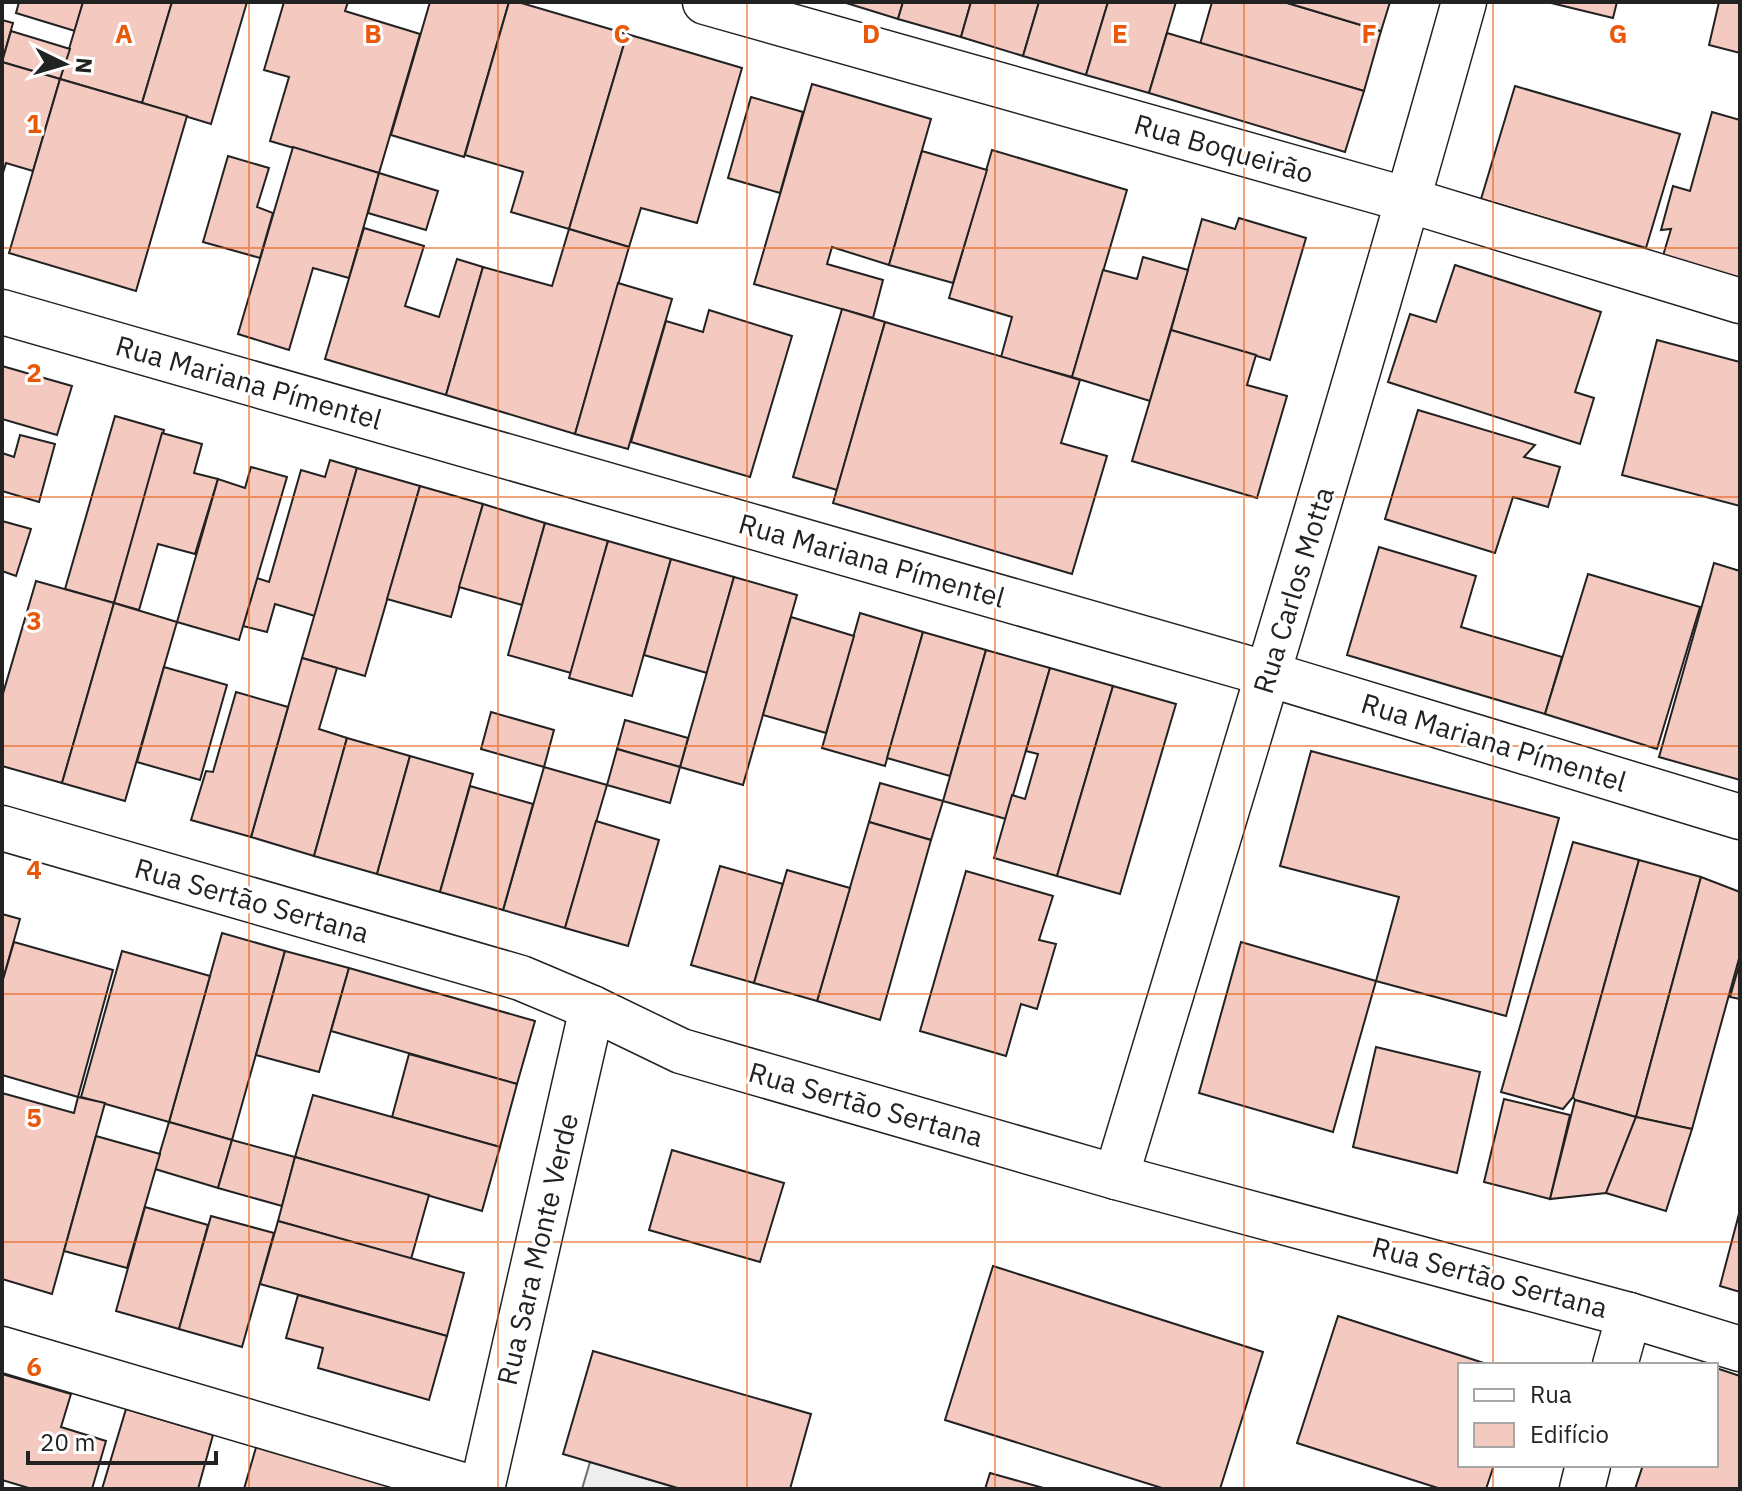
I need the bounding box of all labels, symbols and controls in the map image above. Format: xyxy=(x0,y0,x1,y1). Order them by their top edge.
text: A xyxy=(115,16,133,50)
text: B xyxy=(364,16,382,50)
text: C xyxy=(614,16,631,50)
text: D xyxy=(862,16,880,50)
text: E xyxy=(1112,16,1128,50)
text: F xyxy=(1361,16,1377,50)
text: G xyxy=(1609,16,1627,50)
north arrow xyxy=(24,24,104,104)
text: N xyxy=(69,57,100,75)
street label: Rua Boqueirão xyxy=(1130,105,1318,191)
text: 1 xyxy=(26,106,42,140)
street label: Rua Mariana Pímentel xyxy=(112,326,386,438)
text: 2 xyxy=(26,355,42,389)
street label: Rua Carlos Motta xyxy=(1244,482,1342,698)
street label: Rua Mariana Pímentel xyxy=(735,504,1009,616)
text: 3 xyxy=(26,603,42,637)
street label: Rua Mariana Pímentel xyxy=(1357,684,1631,800)
street label: Rua Sertão Sertana xyxy=(131,849,374,951)
text: 4 xyxy=(26,852,42,886)
street label: Rua Sertão Sertana xyxy=(745,1053,988,1155)
text: 5 xyxy=(26,1100,42,1134)
street label: Rua Sara Monte Verde xyxy=(488,1110,586,1388)
street label: Rua Sertão Sertana xyxy=(1368,1228,1612,1326)
text: 6 xyxy=(26,1349,42,1383)
legend xyxy=(1458,1363,1718,1467)
text: Rua xyxy=(1530,1378,1572,1410)
scale bar xyxy=(28,1415,216,1465)
text: Edifício xyxy=(1530,1418,1609,1450)
text: 20 m xyxy=(40,1426,95,1458)

